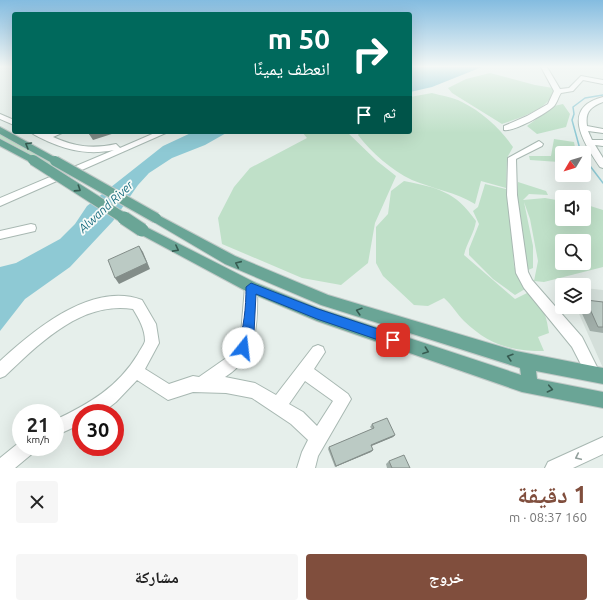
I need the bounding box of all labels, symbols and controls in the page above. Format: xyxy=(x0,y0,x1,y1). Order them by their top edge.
text: 50 m xyxy=(268,23,330,54)
icon: right xyxy=(344,28,396,80)
text: انعطف يمينًا xyxy=(253,58,330,78)
icon: arrive xyxy=(353,104,375,126)
text: ثم xyxy=(383,104,396,121)
one-way arrow xyxy=(25,143,32,150)
north arrow xyxy=(555,146,591,182)
map controls xyxy=(555,146,591,314)
water label: Alwand River xyxy=(75,178,136,236)
one-way arrow xyxy=(74,184,81,192)
button: sound xyxy=(555,190,591,226)
button: search xyxy=(555,234,591,270)
one-way arrow xyxy=(172,245,180,252)
one-way arrow xyxy=(235,260,242,268)
button: layers xyxy=(555,278,591,314)
one-way arrow xyxy=(356,307,363,316)
pin xyxy=(376,323,410,357)
position arrow xyxy=(222,327,264,369)
icon: arrive xyxy=(382,329,404,351)
one-way arrow xyxy=(422,347,429,355)
one-way arrow xyxy=(507,354,514,362)
one-way arrow xyxy=(547,385,553,393)
speed limit sign: 30 xyxy=(72,404,124,456)
text: 21 xyxy=(27,413,49,436)
text: km/h xyxy=(26,434,50,445)
one-way arrow xyxy=(575,452,583,460)
button: close xyxy=(16,481,58,523)
text: 1 دقيقة xyxy=(517,481,587,508)
text: 160 m · 08:37 xyxy=(509,510,587,524)
button: مشاركة xyxy=(16,554,298,600)
button: خروج xyxy=(306,554,587,600)

